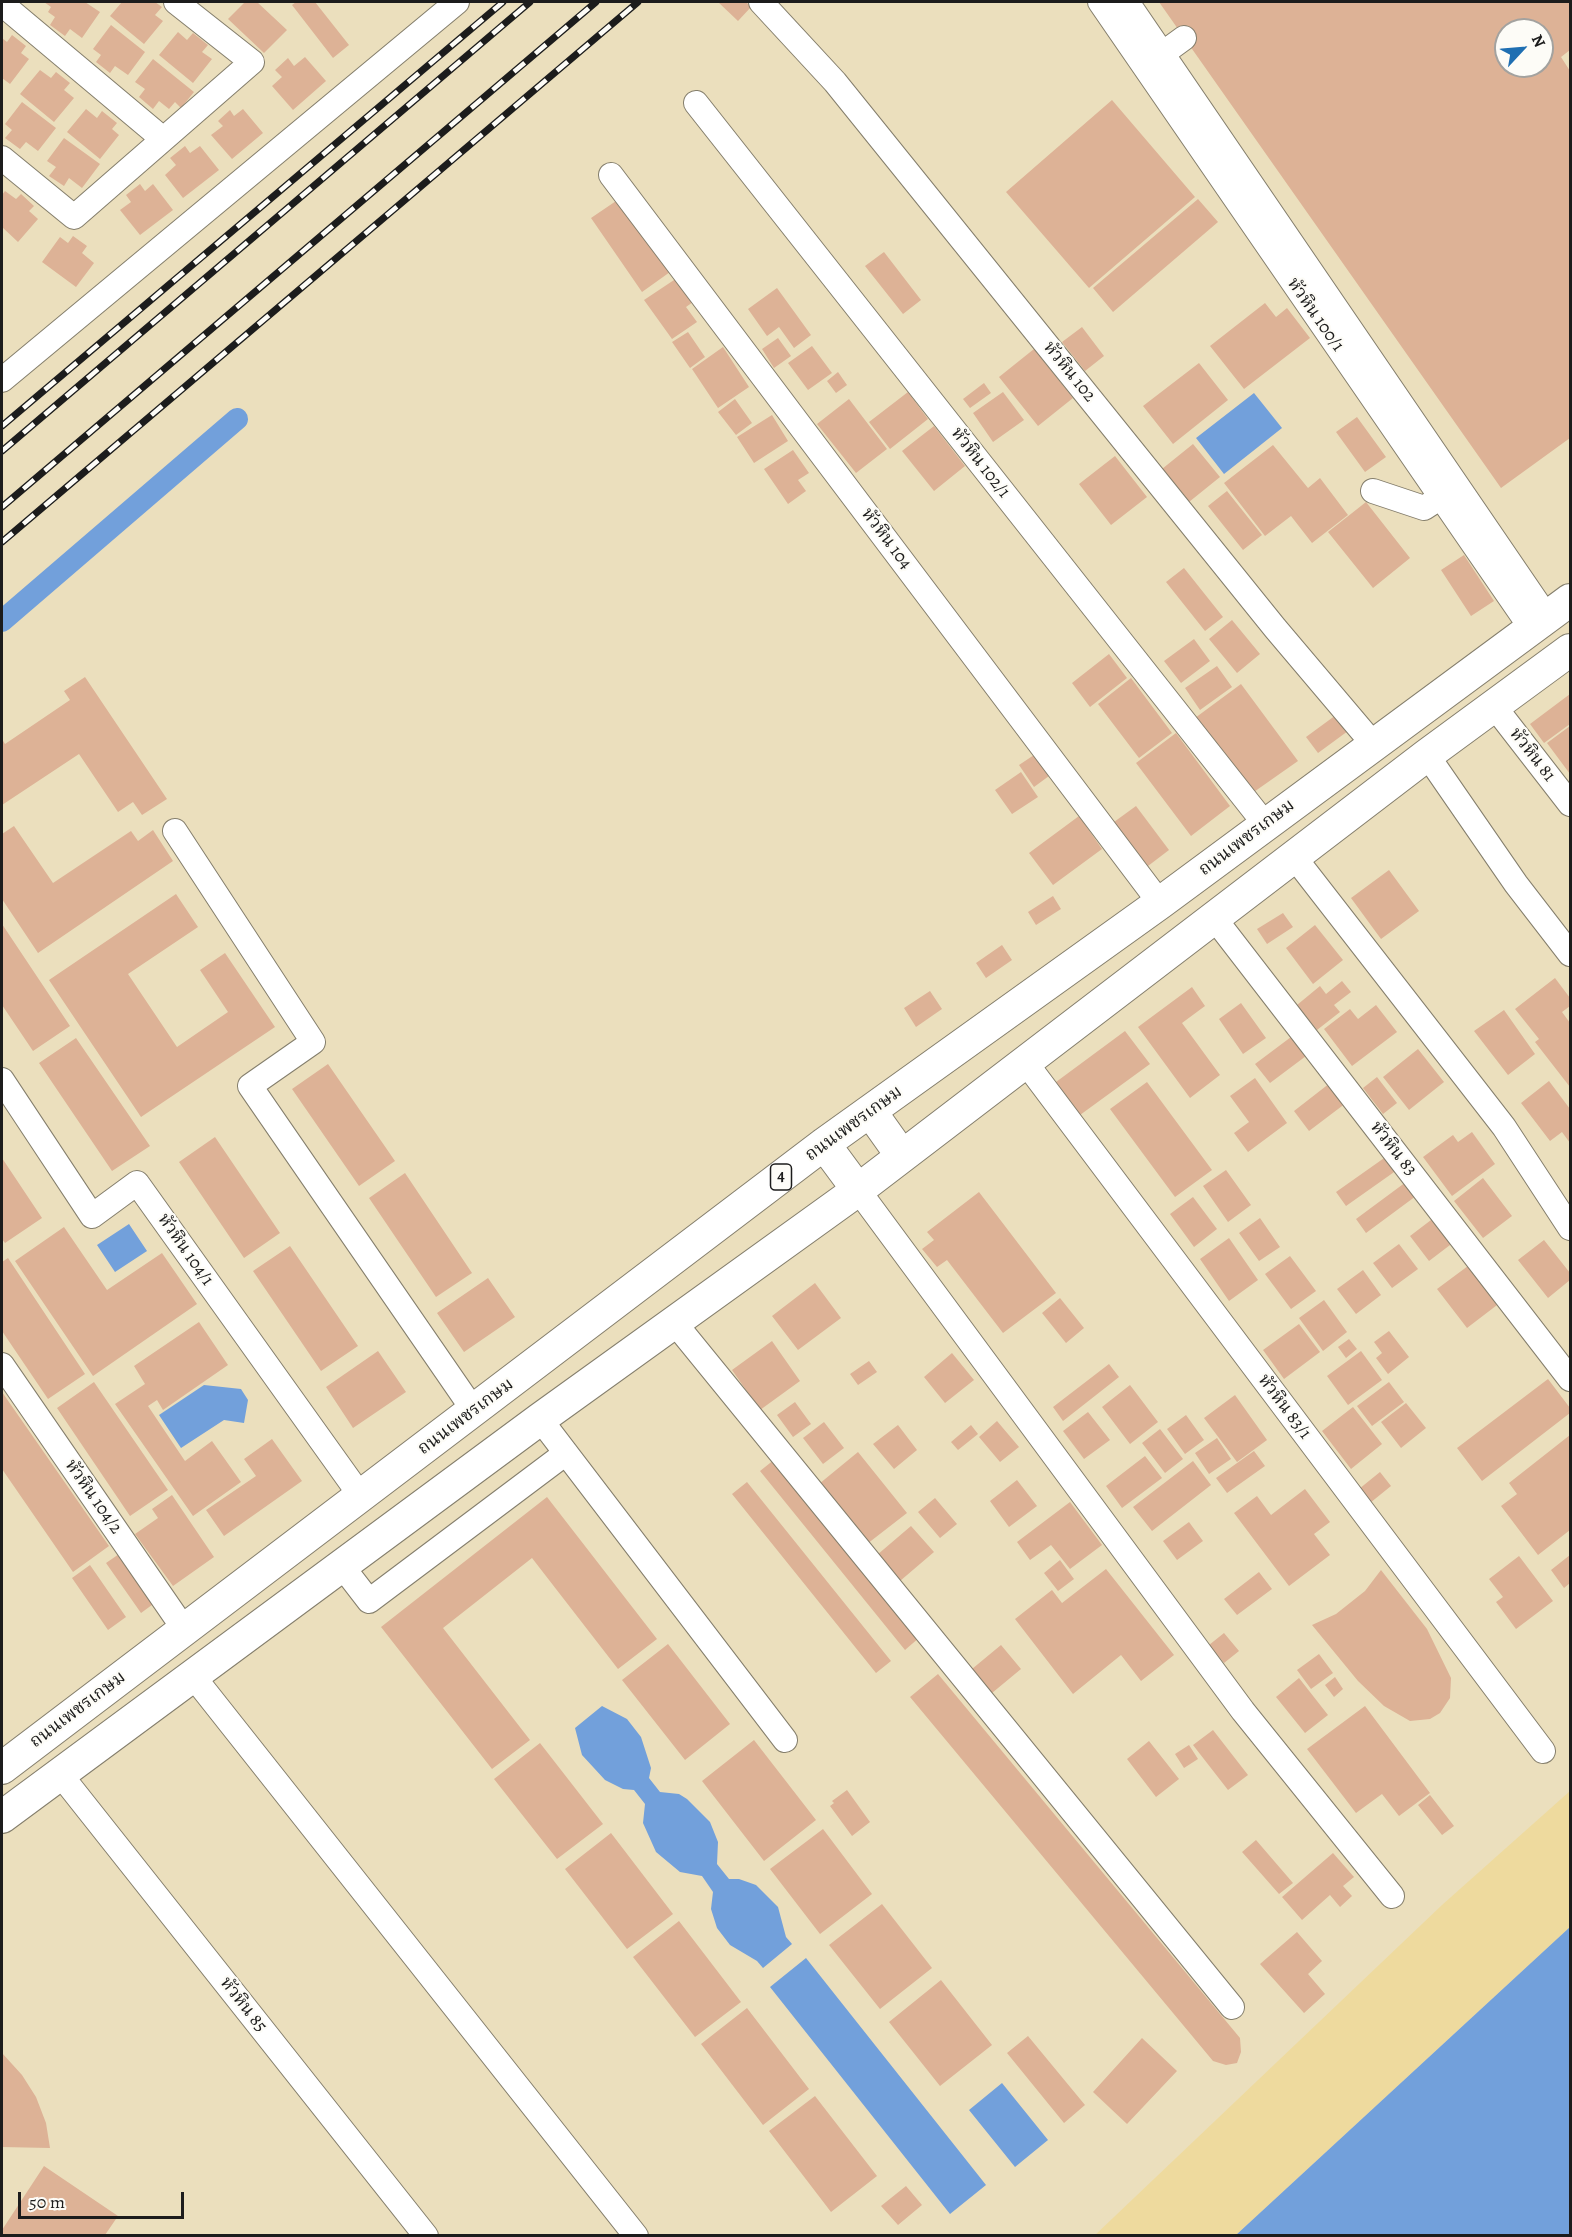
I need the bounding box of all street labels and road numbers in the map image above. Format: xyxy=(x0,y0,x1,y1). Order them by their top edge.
street label: หัวหิน 100/1 xyxy=(1282,274,1348,356)
street label: หัวหิน 102 xyxy=(1038,337,1100,407)
street label: หัวหิน 102/1 xyxy=(946,423,1014,503)
street label: หัวหิน 104 xyxy=(856,504,916,574)
street label: หัวหิน 81 xyxy=(1504,724,1560,786)
street label: ถนนเพชรเกษม xyxy=(1195,795,1299,881)
street label: ถนนเพชรเกษม xyxy=(801,1082,907,1166)
street label: หัวหิน 83 xyxy=(1365,1117,1421,1181)
road number: 4 xyxy=(770,1164,792,1190)
street label: หัวหิน 104/1 xyxy=(152,1210,218,1290)
street label: หัวหิน 83/1 xyxy=(1253,1370,1315,1444)
street label: ถนนเพชรเกษม xyxy=(414,1374,518,1460)
street label: หัวหิน 104/2 xyxy=(60,1456,126,1538)
street label: ถนนเพชรเกษม xyxy=(26,1667,130,1753)
street label: หัวหิน 85 xyxy=(215,1973,271,2037)

